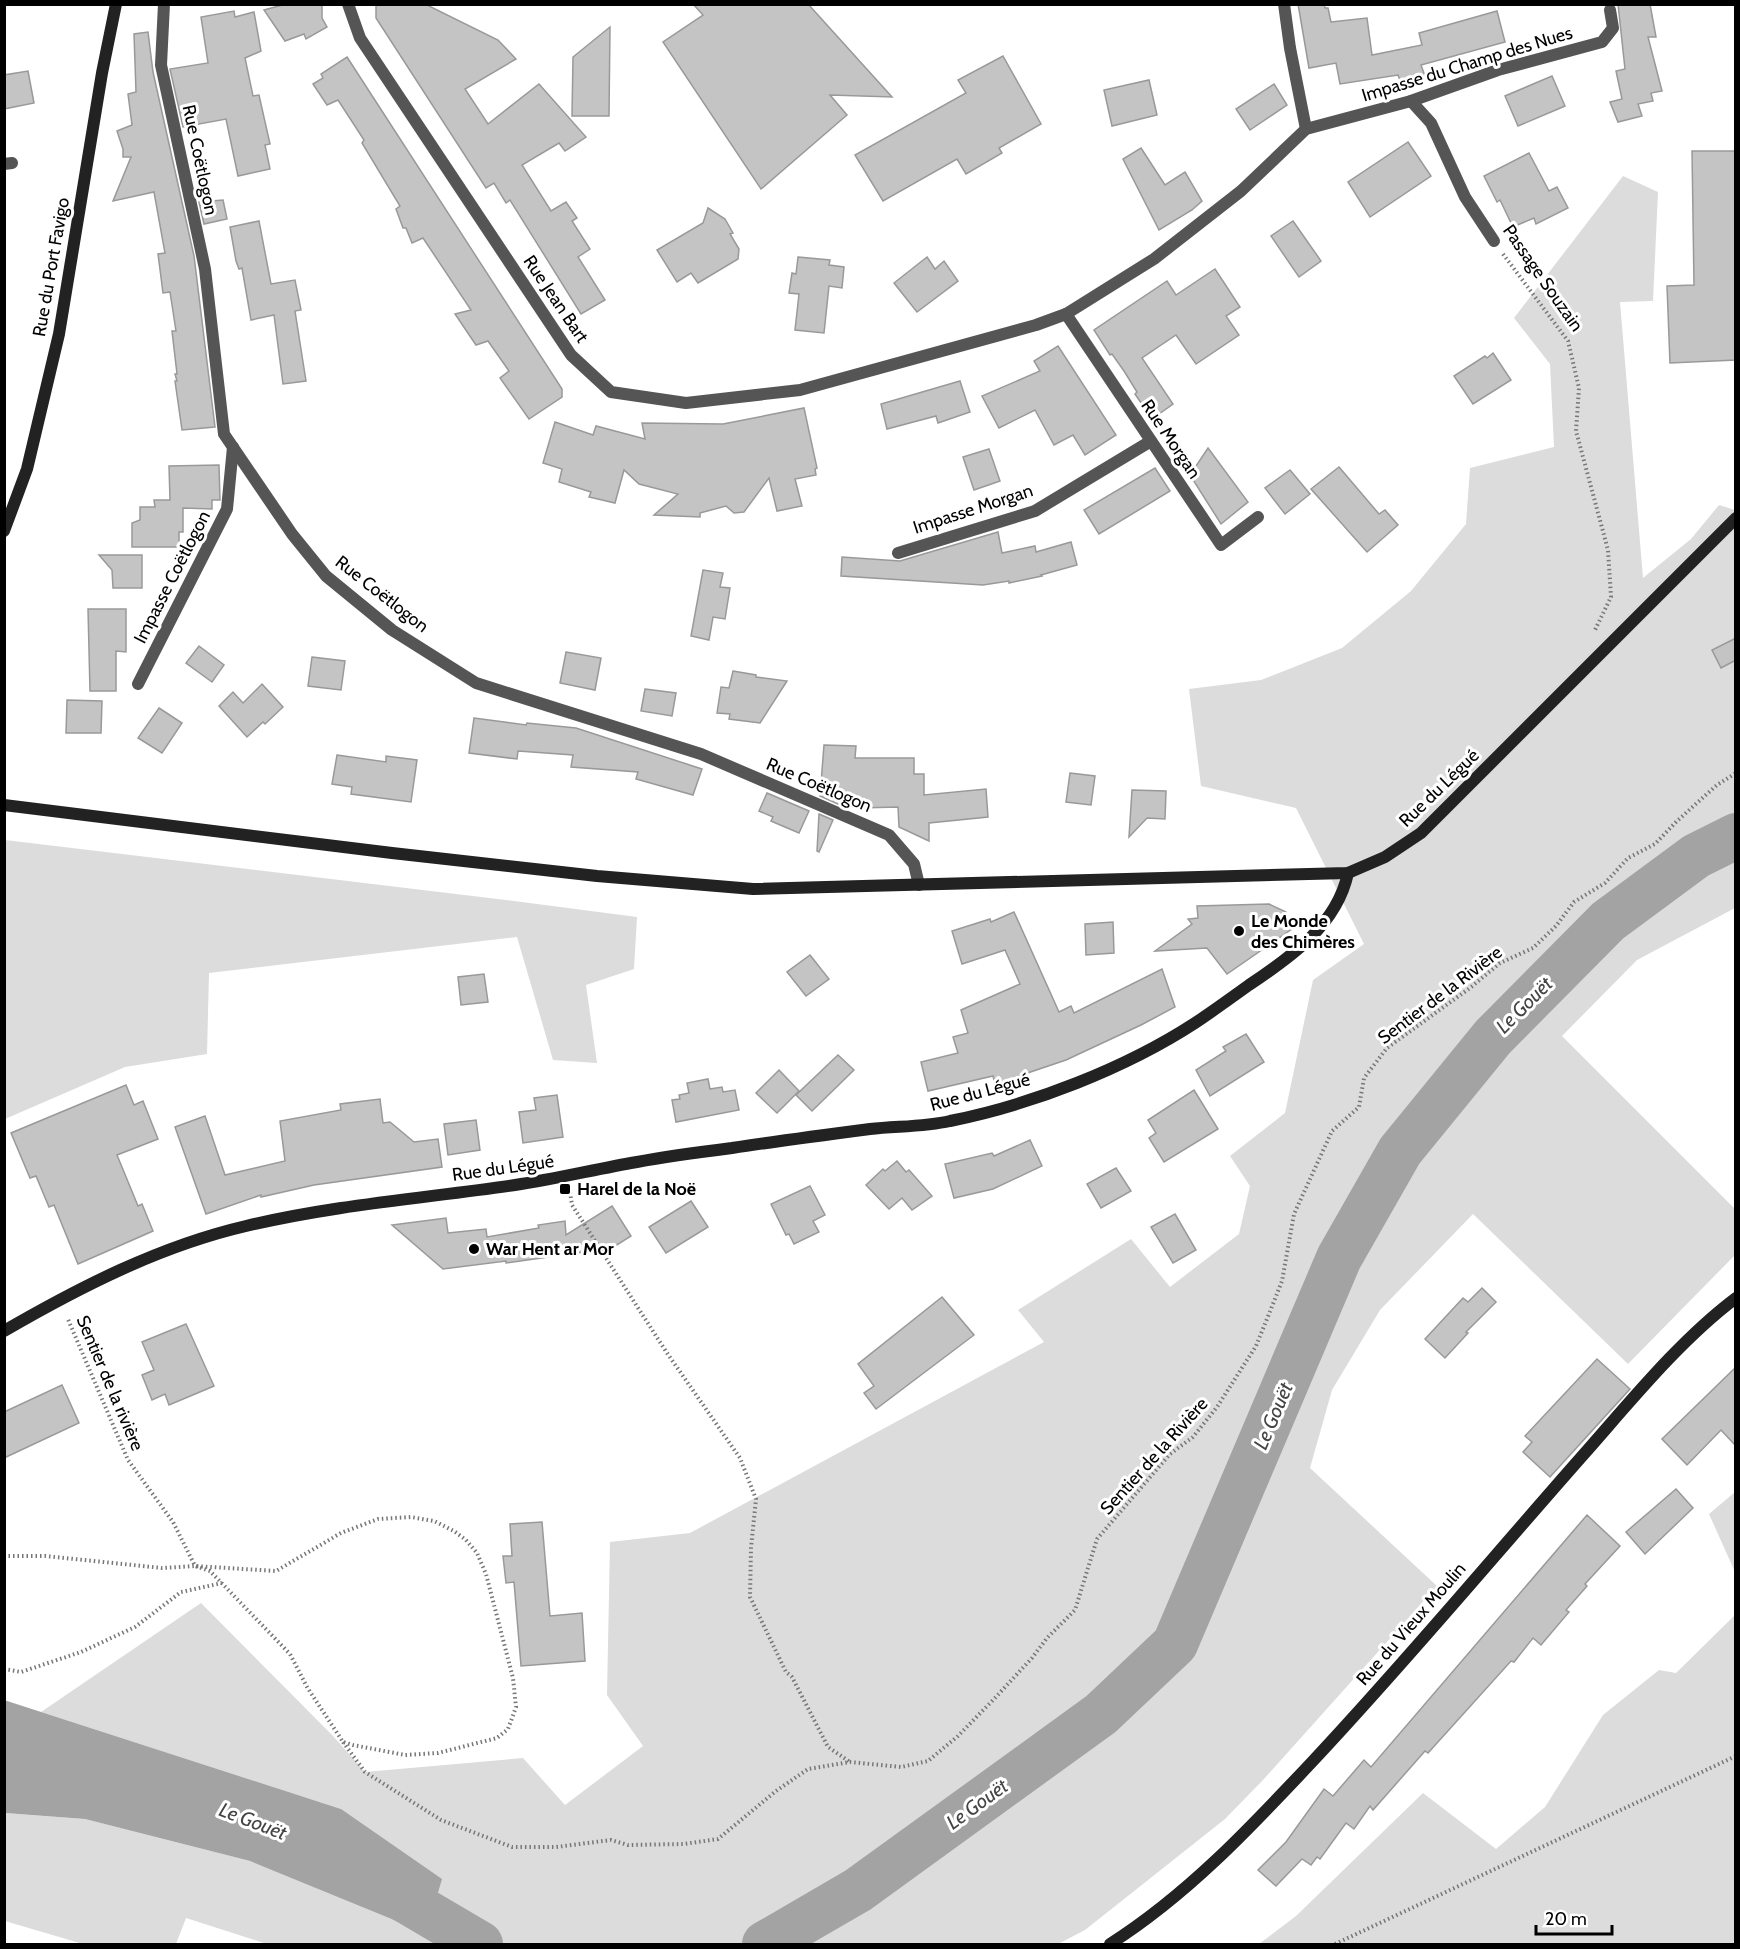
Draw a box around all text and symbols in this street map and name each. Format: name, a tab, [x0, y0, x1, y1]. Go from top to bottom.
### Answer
street label: Impasse du Champ des Nues	[1359, 21, 1575, 107]
street label: Rue Coëtlogon	[178, 103, 222, 217]
street label: Rue du Port Favigo	[28, 196, 74, 338]
street label: Passage Souzain	[1498, 220, 1588, 336]
street label: Rue Jean Bart	[519, 251, 593, 347]
street label: Rue Morgan	[1136, 395, 1206, 483]
street label: Impasse Morgan	[910, 479, 1036, 539]
street label: Impasse Coëtlogon	[129, 507, 215, 647]
street label: Rue Coëtlogon	[331, 551, 433, 637]
street label: Rue du Légué	[1394, 744, 1484, 832]
street label: Rue Coëtlogon	[763, 753, 875, 817]
place label: Le Monde des Chimères	[1251, 910, 1355, 953]
marker: Le Monde des Chimères	[1232, 924, 1246, 938]
street label: Sentier de la Rivière	[1374, 941, 1506, 1049]
water label: Le Gouët	[1491, 971, 1558, 1038]
street label: Rue du Légué	[928, 1068, 1032, 1116]
street label: Rue du Légué	[451, 1150, 555, 1186]
place label: Harel de la Noë	[577, 1178, 696, 1200]
marker: Harel de la Noë	[558, 1182, 572, 1196]
place label: War Hent ar Mor	[486, 1238, 614, 1260]
marker: War Hent ar Mor	[467, 1242, 481, 1256]
street label: Sentier de la rivière	[72, 1312, 148, 1454]
water label: Le Gouët	[1248, 1378, 1298, 1453]
street label: Sentier de la Rivière	[1096, 1393, 1212, 1519]
street label: Rue du Vieux Moulin	[1352, 1558, 1470, 1690]
water label: Le Gouët	[942, 1773, 1013, 1834]
water label: Le Gouët	[216, 1797, 291, 1845]
scale bar	[1536, 1898, 1612, 1936]
text: 20 m	[1545, 1908, 1587, 1930]

